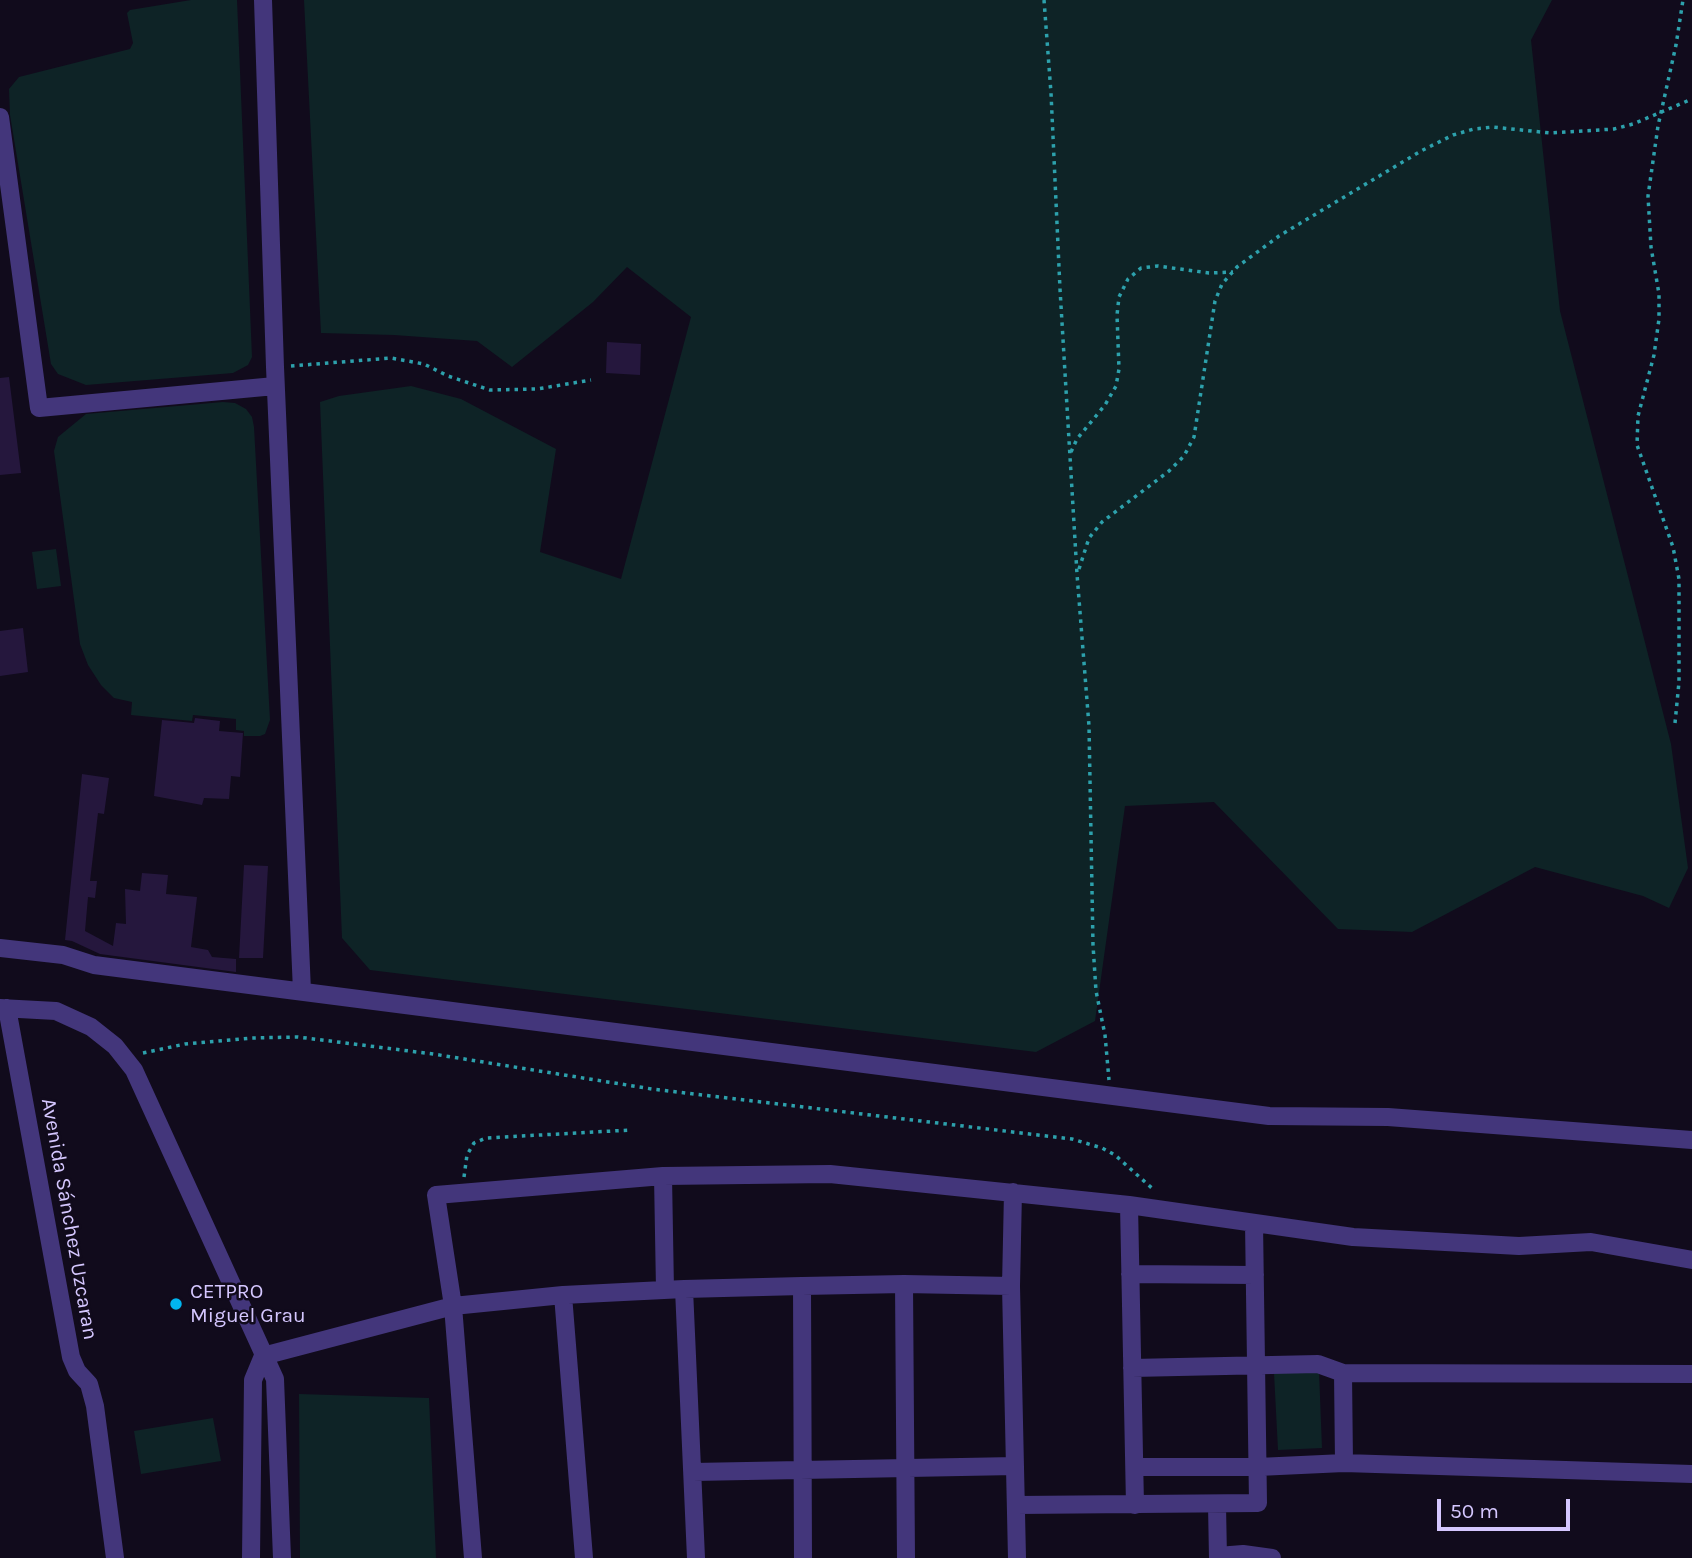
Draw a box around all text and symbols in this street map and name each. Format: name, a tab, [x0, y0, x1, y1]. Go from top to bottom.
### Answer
street label: Avenida Sánchez Uzcaran	[35, 1096, 103, 1342]
place label: CETPRO Miguel Grau	[190, 1279, 306, 1329]
marker: CETPRO Miguel Grau	[168, 1296, 184, 1312]
scale bar	[1440, 1484, 1573, 1528]
text: 50 m	[1450, 1499, 1499, 1523]

